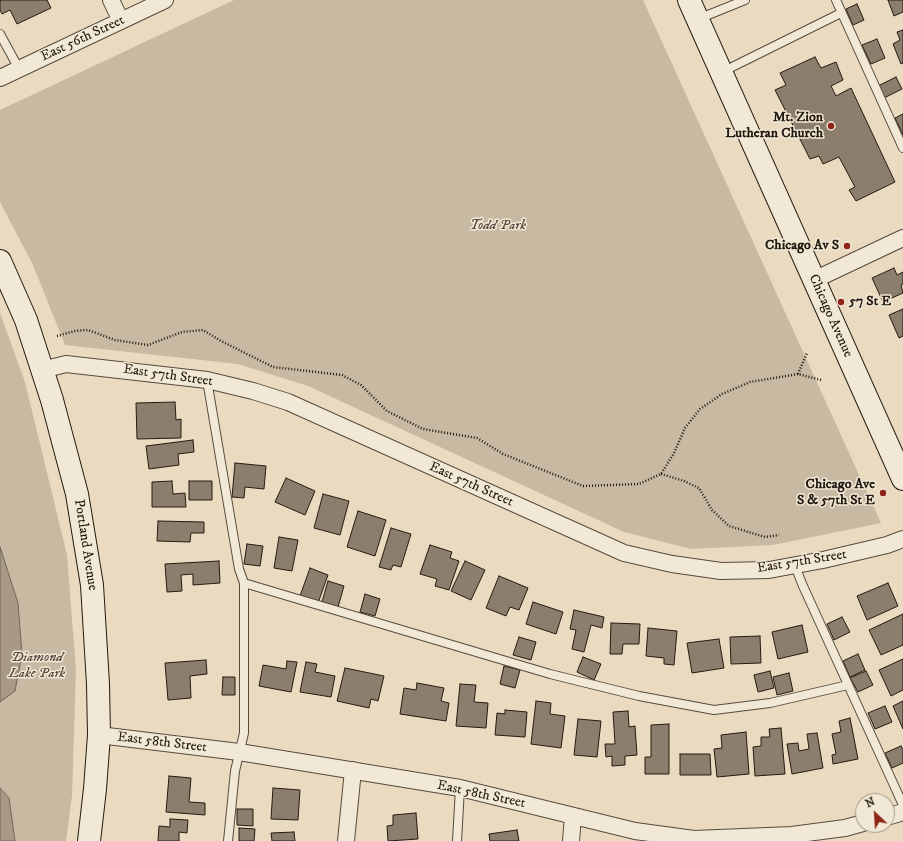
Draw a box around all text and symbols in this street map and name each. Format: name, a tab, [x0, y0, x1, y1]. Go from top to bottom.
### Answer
street label: East 56th Street	[39, 12, 127, 66]
place label: Mt. Zion Lutheran Church	[725, 110, 823, 142]
marker: Mt. Zion Lutheran Church	[826, 121, 836, 131]
park label: Todd Park	[470, 218, 526, 234]
place label: Chicago Av S	[765, 238, 839, 254]
marker: Chicago Av S	[842, 241, 852, 251]
street label: Chicago Avenue	[804, 272, 856, 360]
place label: 57 St E	[849, 294, 891, 310]
marker: 57 St E	[836, 297, 846, 307]
street label: East 57th Street	[122, 361, 214, 391]
street label: East 57th Street	[426, 459, 516, 511]
place label: Chicago Ave S & 57th St E	[797, 477, 875, 510]
marker: Chicago Ave S & 57th St E	[878, 488, 888, 498]
street label: Portland Avenue	[69, 498, 101, 592]
street label: East 57th Street	[756, 547, 848, 577]
park label: Diamond Lake Park	[9, 650, 65, 682]
street label: East 58th Street	[116, 729, 208, 757]
street label: East 58th Street	[435, 777, 527, 813]
north arrow	[855, 793, 895, 833]
text: N	[863, 795, 877, 811]

